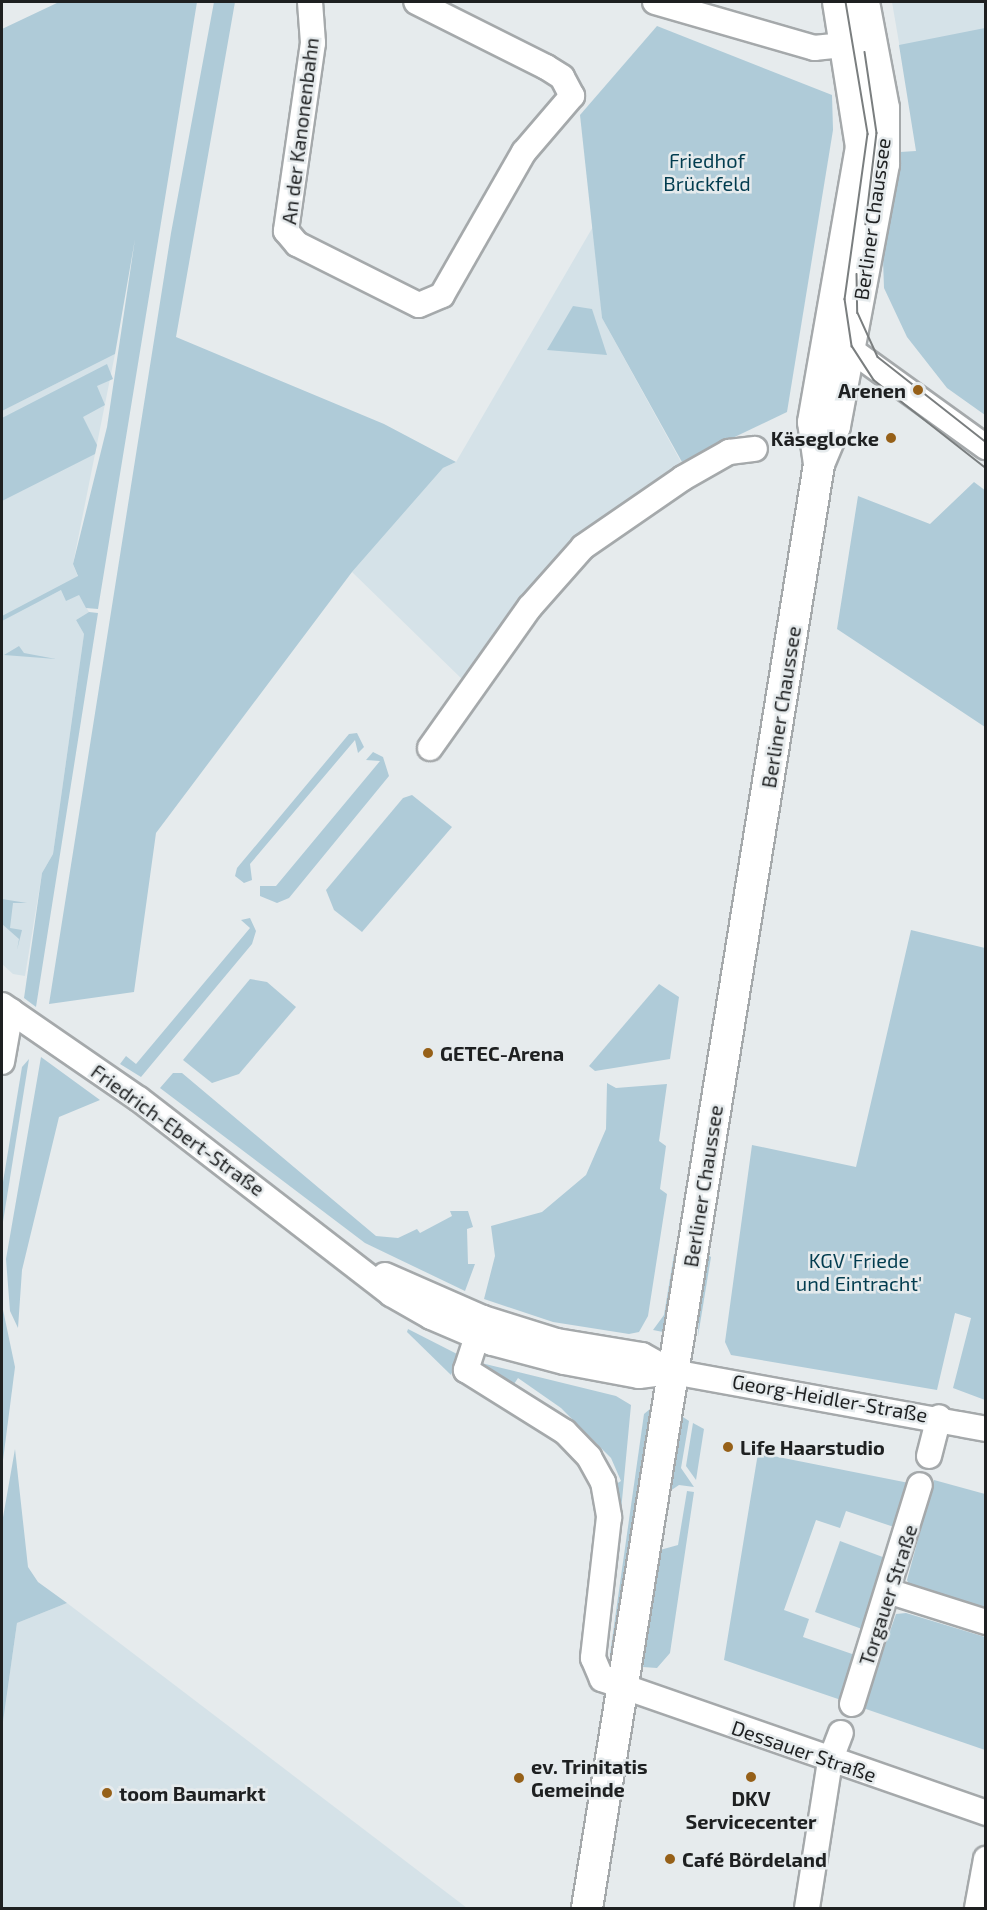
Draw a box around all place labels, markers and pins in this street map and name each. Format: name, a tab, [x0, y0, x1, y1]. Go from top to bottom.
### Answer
place label: Arenen	[838, 378, 906, 402]
marker: Arenen	[911, 383, 925, 397]
place label: Käseglocke	[771, 426, 879, 450]
marker: Käseglocke	[884, 431, 898, 445]
place label: GETEC-Arena	[440, 1041, 564, 1065]
marker: GETEC-Arena	[421, 1046, 435, 1060]
place label: Life Haarstudio	[740, 1435, 885, 1459]
marker: Life Haarstudio	[721, 1440, 735, 1454]
place label: ev. Trinitatis Gemeinde	[531, 1754, 648, 1801]
marker: DKV Servicecenter	[744, 1770, 758, 1784]
marker: ev. Trinitatis Gemeinde	[512, 1771, 526, 1785]
place label: toom Baumarkt	[119, 1781, 266, 1805]
marker: toom Baumarkt	[100, 1786, 114, 1800]
place label: DKV Servicecenter	[685, 1786, 817, 1833]
place label: Café Bördeland	[682, 1847, 827, 1871]
marker: Café Bördeland	[663, 1852, 677, 1866]

